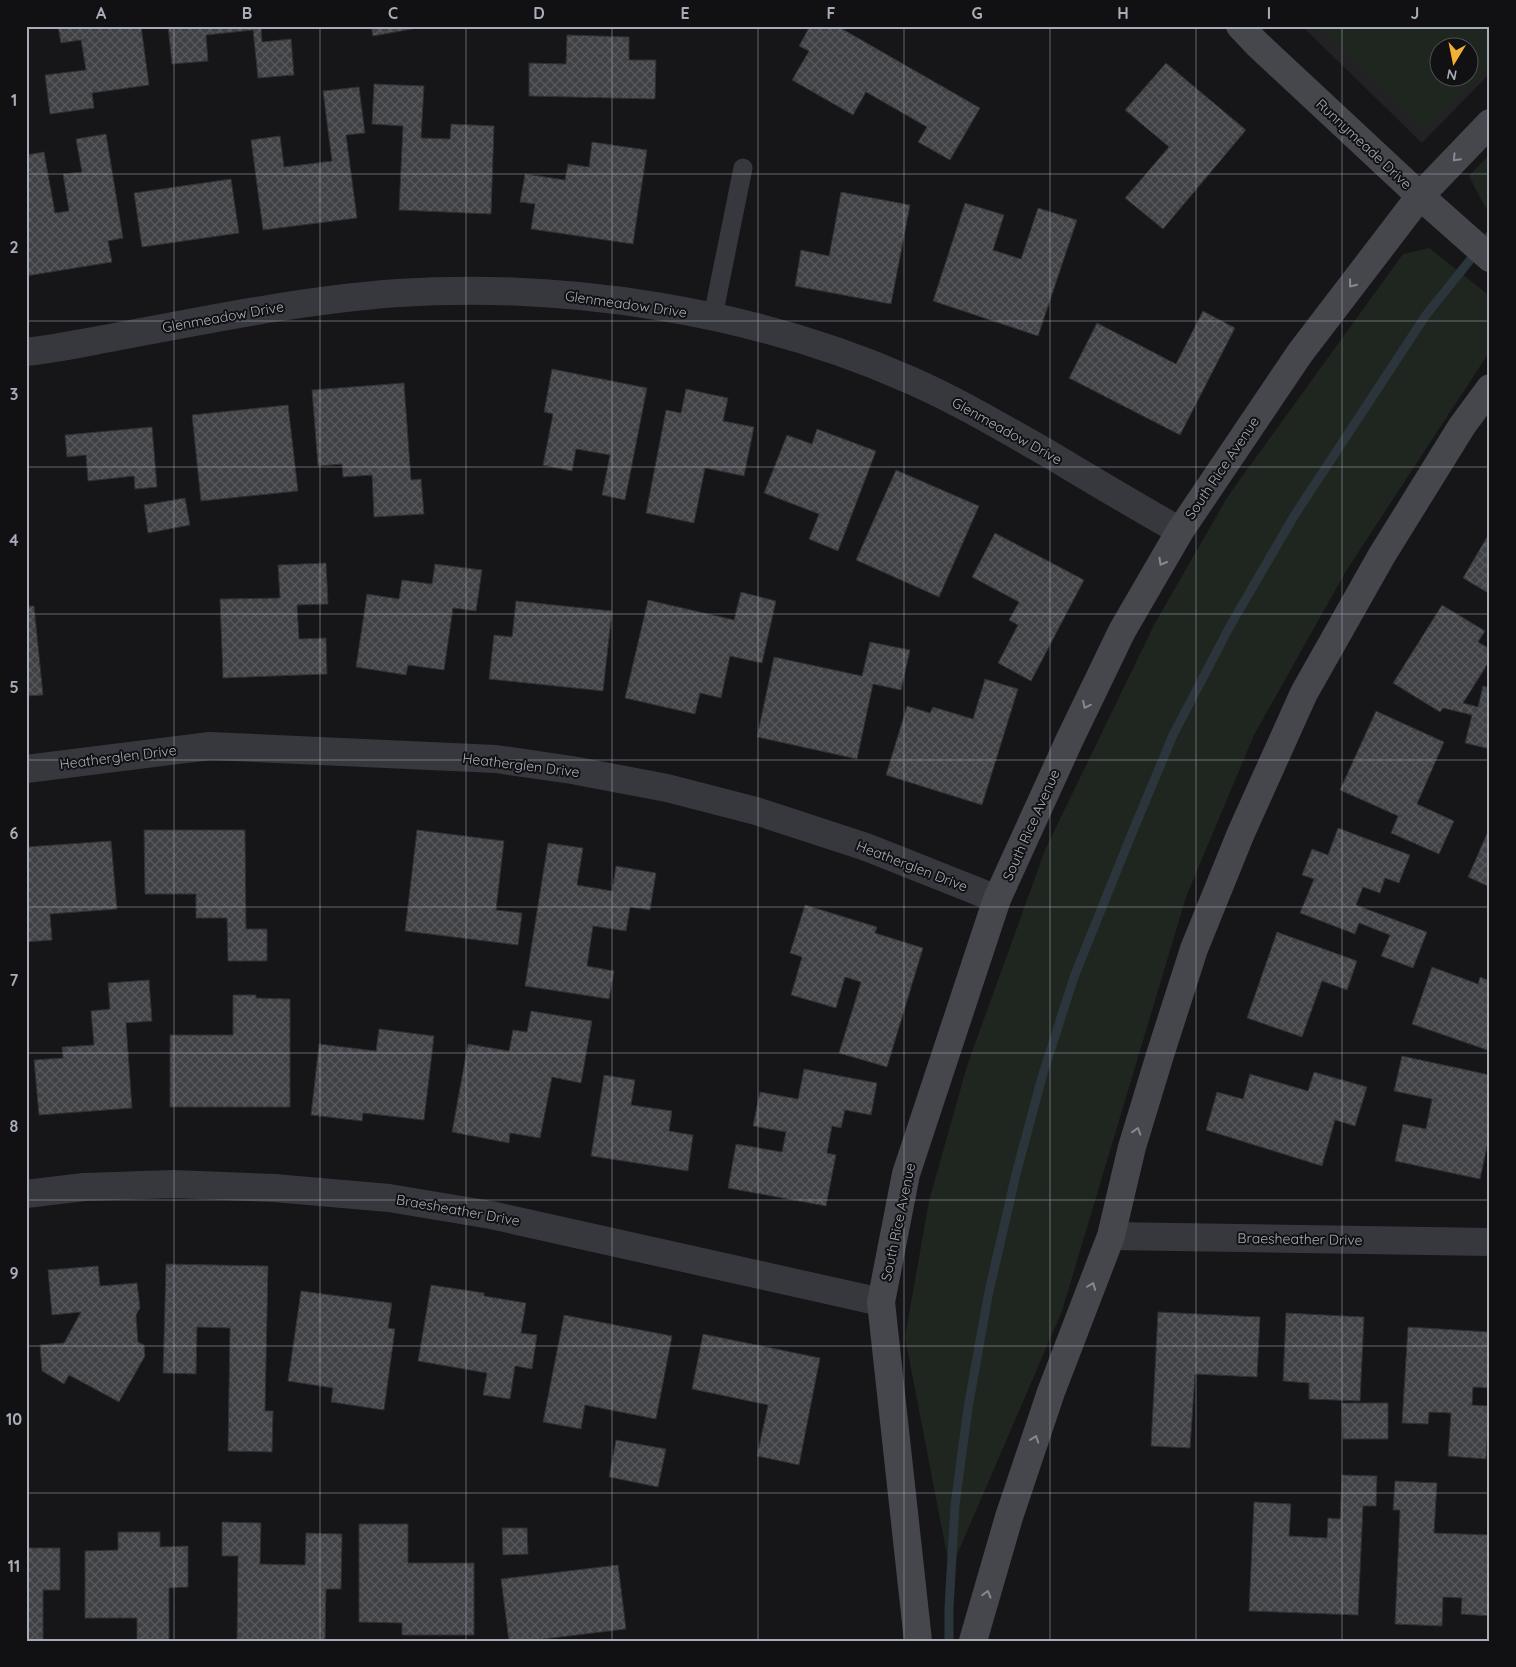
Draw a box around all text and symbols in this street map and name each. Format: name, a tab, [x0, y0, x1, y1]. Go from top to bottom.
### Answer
text: A	[96, 3, 107, 23]
text: B	[242, 3, 252, 23]
text: C	[388, 3, 398, 23]
text: D	[533, 3, 545, 23]
text: E	[680, 3, 690, 23]
text: F	[827, 3, 836, 23]
text: G	[971, 3, 983, 23]
text: H	[1117, 3, 1129, 23]
text: I	[1267, 3, 1271, 23]
text: J	[1411, 3, 1419, 23]
north arrow	[1428, 38, 1478, 88]
text: N	[1445, 65, 1458, 85]
text: 1	[11, 90, 17, 110]
street label: Runnymeade Drive	[1312, 95, 1416, 193]
one-way arrow	[1453, 153, 1462, 162]
text: 2	[9, 237, 19, 257]
one-way arrow	[1349, 278, 1358, 287]
street label: Glenmeadow Drive	[564, 287, 688, 321]
street label: Glenmeadow Drive	[161, 297, 285, 337]
text: 3	[10, 384, 18, 404]
street label: Glenmeadow Drive	[949, 393, 1065, 469]
street label: South Rice Avenue	[1181, 413, 1263, 523]
text: 4	[9, 530, 19, 550]
one-way arrow	[1158, 557, 1168, 566]
text: 5	[9, 677, 19, 697]
one-way arrow	[1082, 700, 1092, 709]
street label: Heatherglen Drive	[59, 741, 178, 773]
street label: Heatherglen Drive	[462, 749, 581, 781]
street label: South Rice Avenue	[998, 766, 1064, 884]
text: 6	[10, 823, 19, 843]
street label: Heatherglen Drive	[854, 837, 970, 896]
text: 7	[10, 970, 19, 990]
text: 8	[10, 1116, 19, 1136]
one-way arrow	[1132, 1127, 1142, 1135]
street label: South Rice Avenue	[877, 1161, 919, 1283]
street label: Braesheather Drive	[395, 1190, 521, 1230]
street label: Braesheather Drive	[1237, 1229, 1363, 1249]
text: 9	[9, 1263, 19, 1283]
one-way arrow	[1086, 1283, 1096, 1291]
text: 10	[6, 1409, 22, 1429]
one-way arrow	[1030, 1435, 1040, 1444]
text: 11	[8, 1556, 20, 1576]
one-way arrow	[981, 1590, 991, 1599]

